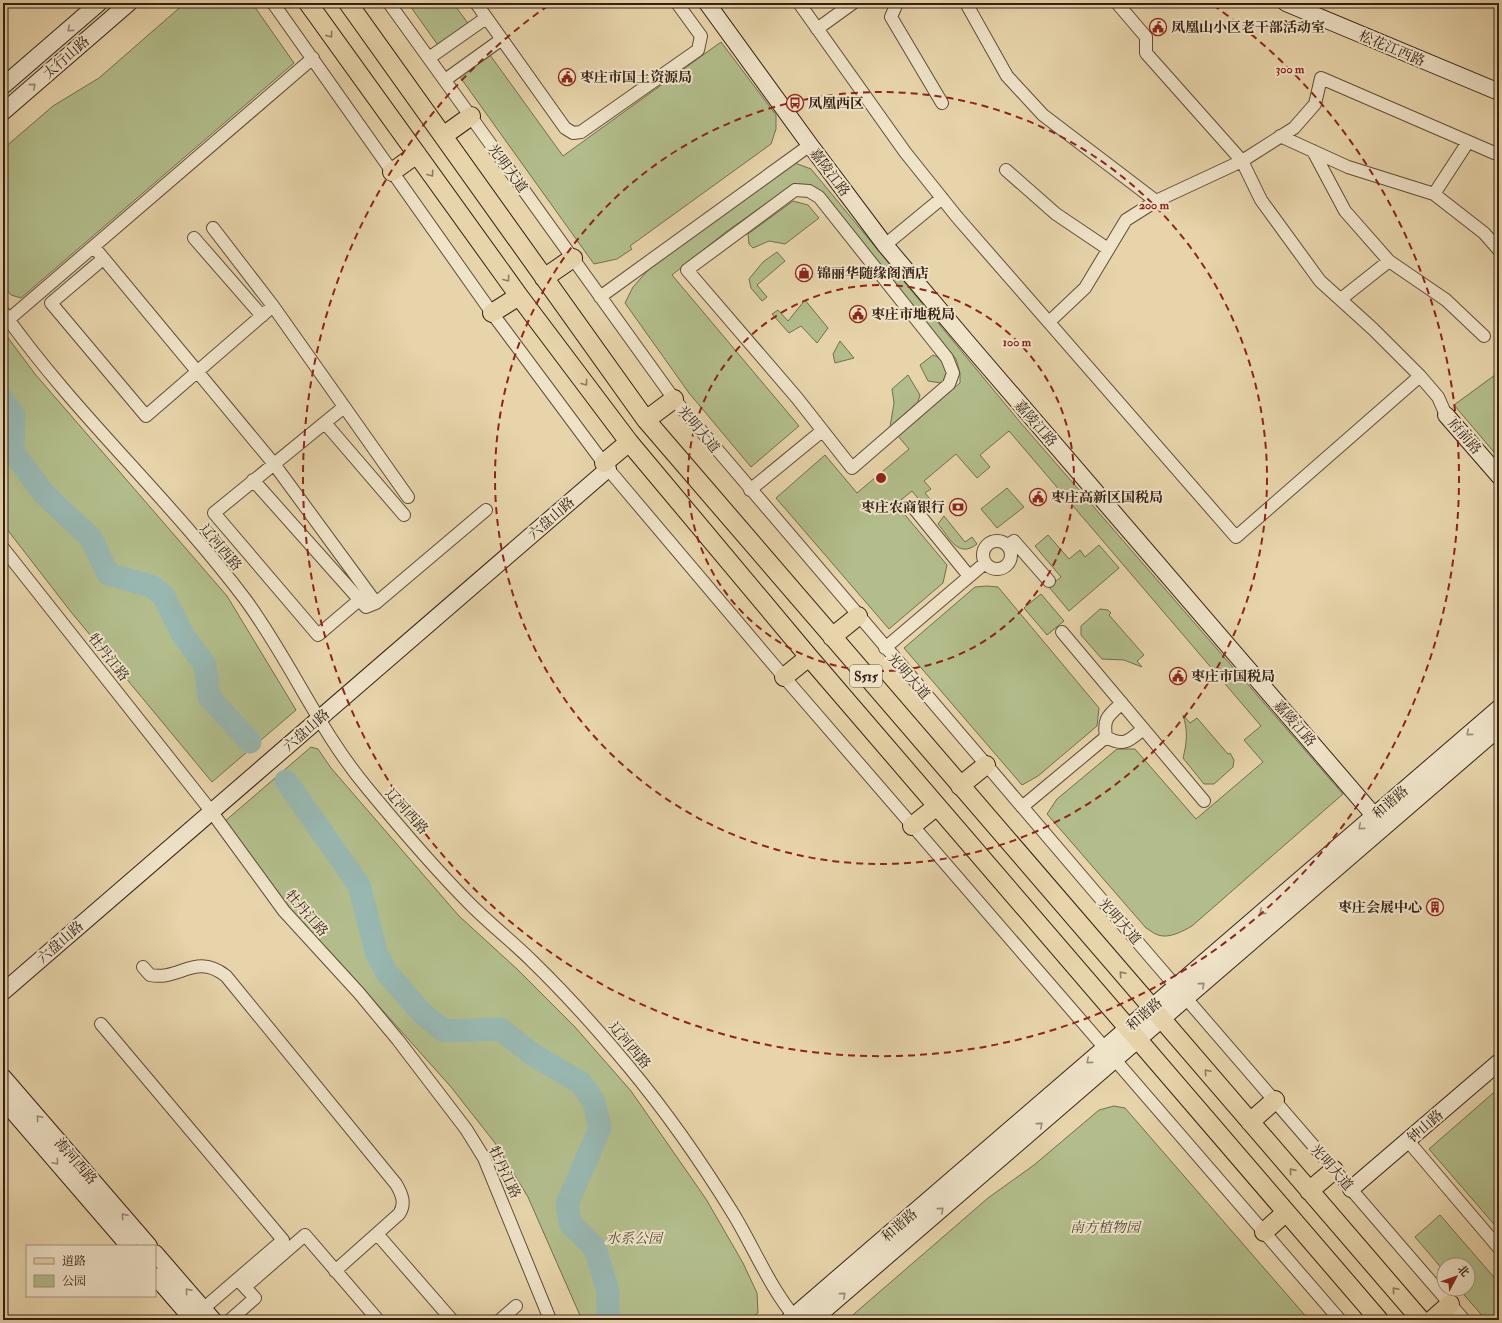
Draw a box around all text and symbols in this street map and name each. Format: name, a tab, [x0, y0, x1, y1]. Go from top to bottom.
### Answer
public building icon: 凤凰山小区老干部活动室	[1148, 17, 1168, 37]
place label: 凤凰山小区老干部活动室	[1171, 19, 1325, 36]
one-way arrow	[67, 24, 74, 31]
street label: 松花江西路	[1356, 27, 1427, 70]
one-way arrow	[325, 30, 332, 37]
street label: 太行山路	[40, 33, 93, 82]
text: 300 m	[1276, 62, 1305, 77]
public building icon: 枣庄市国土资源局	[557, 67, 577, 87]
place label: 枣庄市国土资源局	[580, 69, 692, 86]
one-way arrow	[28, 84, 35, 91]
bus stop icon: 凤凰西区	[785, 93, 805, 113]
place label: 凤凰西区	[808, 95, 864, 112]
street label: 光明大道	[484, 141, 531, 196]
street label: 嘉陵江路	[806, 145, 853, 200]
one-way arrow	[426, 170, 434, 177]
text: 200 m	[1139, 198, 1170, 213]
shop icon: 锦丽华随缘阁酒店	[794, 263, 814, 283]
place label: 锦丽华随缘阁酒店	[817, 265, 929, 282]
one-way arrow	[502, 275, 509, 282]
public building icon: 枣庄市地税局	[848, 304, 868, 324]
place label: 枣庄市地税局	[871, 306, 955, 323]
text: 100 m	[1003, 335, 1032, 350]
one-way arrow	[580, 379, 587, 386]
street label: 嘉陵江路	[1011, 397, 1060, 450]
street label: 光明大道	[674, 402, 723, 456]
street label: 府前路	[1444, 415, 1485, 458]
centre of rings	[874, 471, 888, 485]
public building icon: 枣庄高新区国税局	[1028, 487, 1048, 507]
place label: 枣庄高新区国税局	[1051, 489, 1163, 506]
street label: 六盘山路	[525, 494, 578, 543]
bank icon: 枣庄农商银行	[948, 497, 968, 517]
place label: 枣庄农商银行	[861, 499, 945, 516]
street label: 辽河西路	[196, 520, 245, 574]
street label: 牡丹江路	[85, 630, 133, 685]
street label: 光明大道	[884, 650, 933, 703]
road number: S515	[850, 665, 882, 687]
public building icon: 枣庄市国税局	[1168, 666, 1188, 686]
place label: 枣庄市国税局	[1191, 668, 1275, 685]
street label: 嘉陵江路	[1270, 697, 1319, 750]
street label: 六盘山路	[280, 706, 333, 755]
one-way arrow	[1467, 728, 1474, 735]
street label: 和谐路	[1369, 782, 1412, 823]
street label: 辽河西路	[382, 785, 432, 838]
one-way arrow	[1358, 823, 1365, 830]
street label: 牡丹江路	[282, 887, 331, 940]
street label: 光明大道	[1095, 895, 1144, 948]
building icon: 枣庄会展中心	[1425, 897, 1445, 917]
place label: 枣庄会展中心	[1338, 899, 1422, 916]
one-way arrow	[1259, 908, 1267, 915]
street label: 六盘山路	[34, 918, 87, 967]
one-way arrow	[1119, 972, 1126, 979]
one-way arrow	[1197, 982, 1204, 989]
street label: 和谐路	[1123, 994, 1166, 1035]
street label: 辽河西路	[605, 1018, 654, 1072]
one-way arrow	[1087, 1057, 1094, 1064]
one-way arrow	[1205, 1070, 1212, 1077]
street label: 钟山路	[1404, 1106, 1447, 1147]
one-way arrow	[36, 1115, 43, 1123]
one-way arrow	[1035, 1122, 1042, 1129]
street label: 海河西路	[51, 1135, 100, 1188]
street label: 光明大道	[1307, 1141, 1356, 1194]
street label: 牡丹江路	[485, 1143, 524, 1201]
one-way arrow	[51, 1157, 58, 1164]
one-way arrow	[1289, 1168, 1297, 1176]
street label: 和谐路	[878, 1205, 921, 1246]
one-way arrow	[937, 1207, 944, 1214]
one-way arrow	[121, 1214, 128, 1221]
park label: 南方植物园	[1070, 1219, 1142, 1236]
park label: 水系公园	[606, 1230, 664, 1247]
legend	[26, 1245, 156, 1297]
text: 道路	[62, 1254, 86, 1269]
north arrow	[1436, 1257, 1476, 1297]
text: 北	[1455, 1262, 1472, 1279]
text: 公园	[62, 1274, 86, 1289]
one-way arrow	[185, 1288, 192, 1295]
one-way arrow	[1393, 1288, 1400, 1295]
one-way arrow	[838, 1292, 846, 1299]

